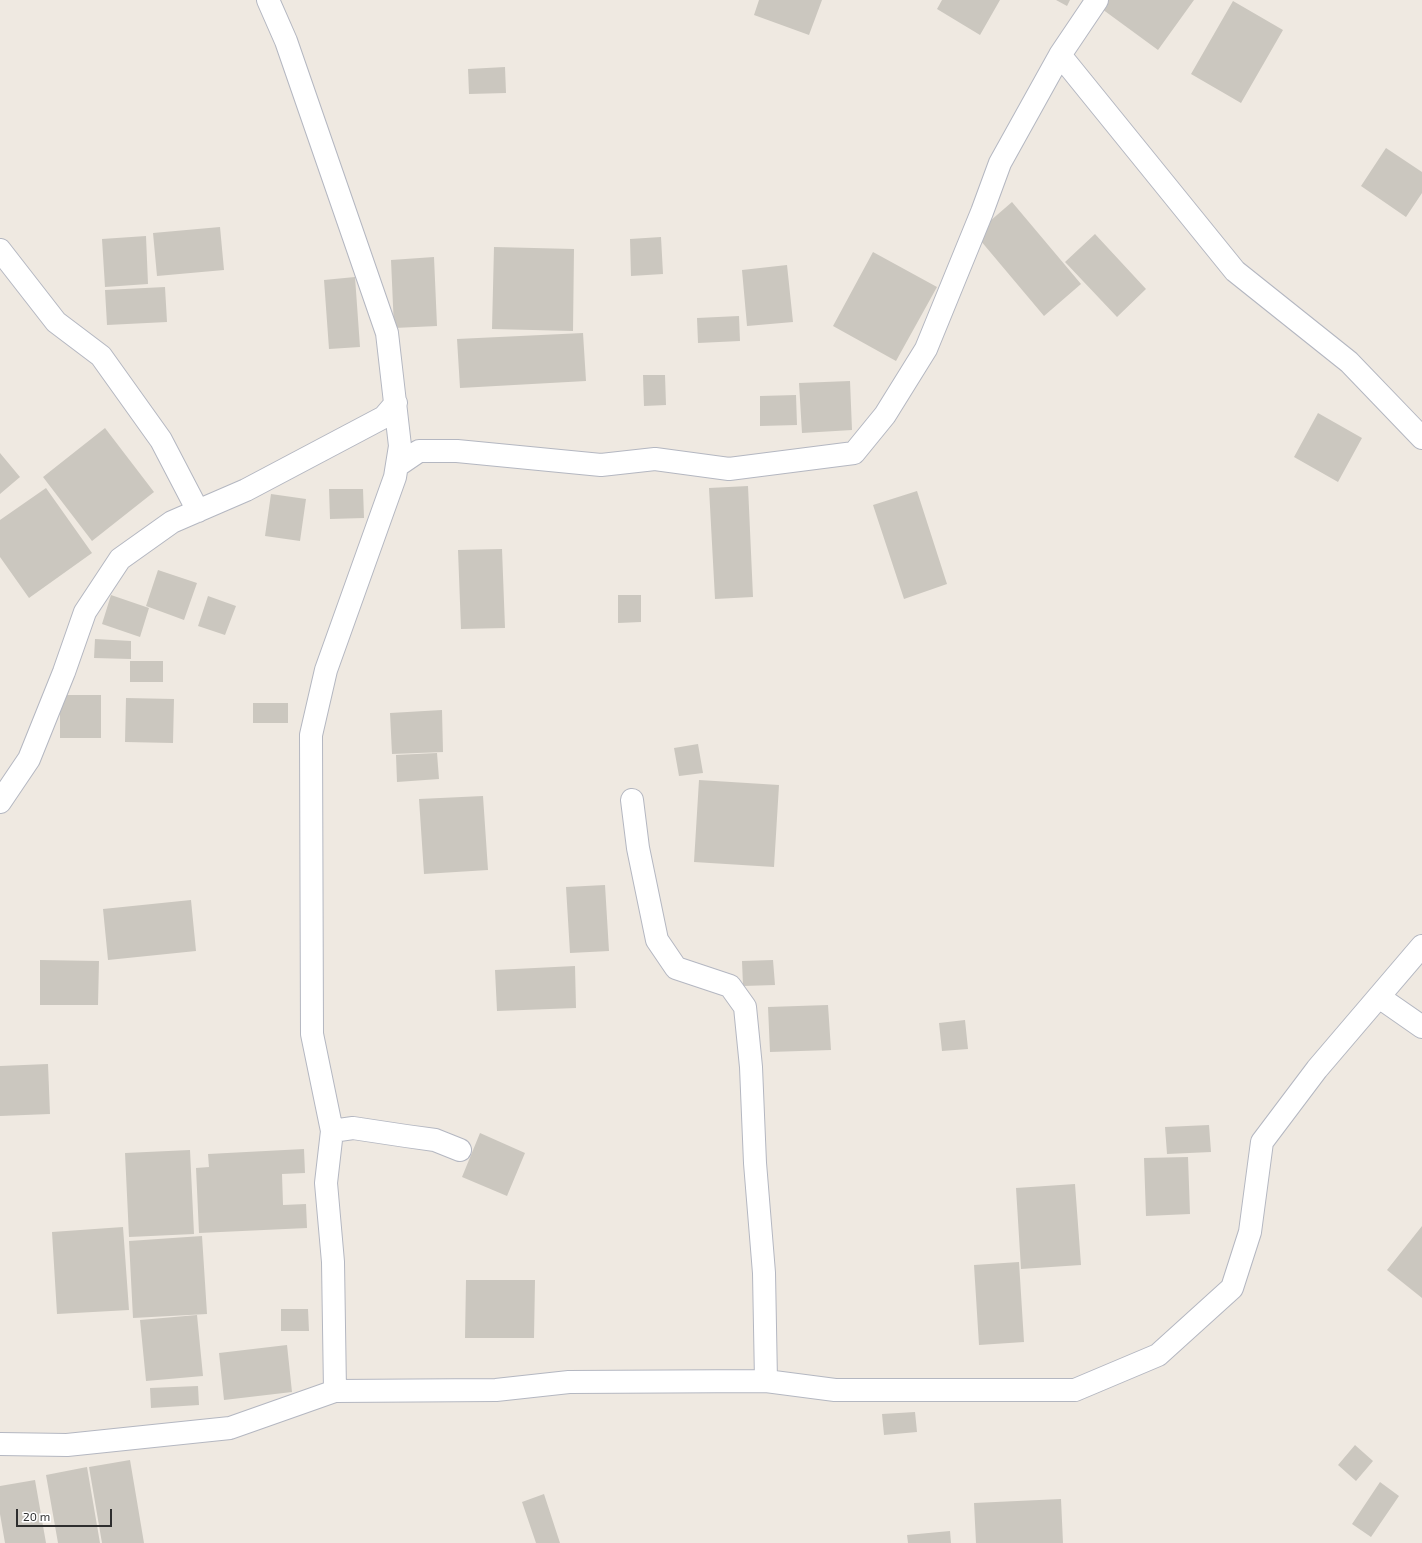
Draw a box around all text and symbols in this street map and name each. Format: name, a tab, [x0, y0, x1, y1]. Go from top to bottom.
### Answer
scale bar	[18, 1501, 114, 1527]
text: 20 m	[23, 1509, 50, 1523]

